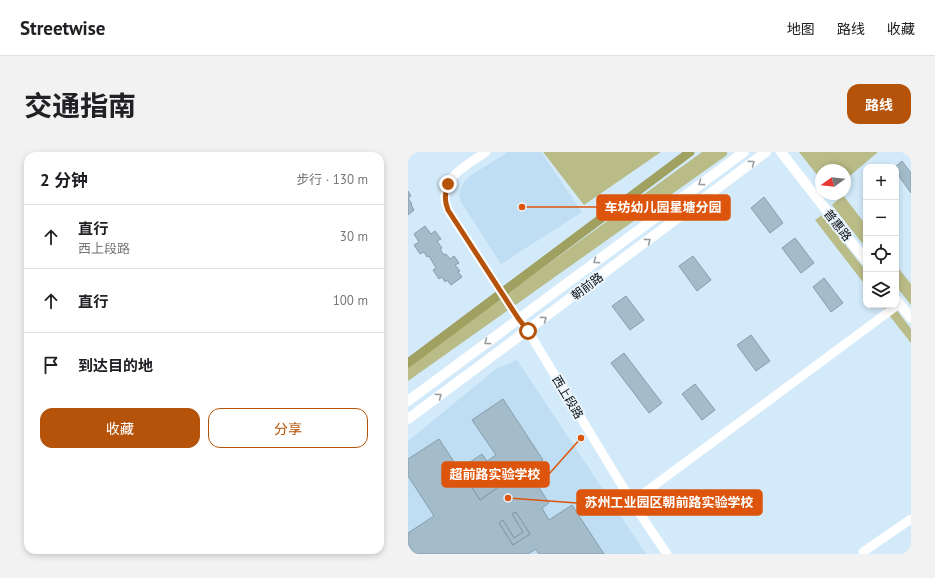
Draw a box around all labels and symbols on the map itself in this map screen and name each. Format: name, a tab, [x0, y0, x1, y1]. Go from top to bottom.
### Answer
one-way arrow	[747, 161, 754, 168]
north arrow	[815, 164, 851, 200]
route end	[439, 175, 457, 193]
one-way arrow	[698, 179, 705, 186]
callout: 车坊幼儿园星塘分园	[597, 195, 730, 220]
text: 车坊幼儿园星塘分园	[604, 199, 722, 216]
street label: 普惠路	[821, 206, 855, 244]
one-way arrow	[643, 239, 650, 246]
one-way arrow	[594, 256, 601, 263]
street label: 朝前路	[568, 269, 606, 303]
one-way arrow	[539, 317, 546, 324]
route start	[519, 322, 537, 340]
one-way arrow	[484, 337, 491, 344]
street label: 西上段路	[549, 373, 587, 421]
one-way arrow	[435, 394, 442, 401]
callout: 超前路实验学校	[442, 462, 549, 487]
text: 超前路实验学校	[449, 466, 541, 483]
callout: 苏州工业园区朝前路实验学校	[577, 490, 762, 515]
text: 苏州工业园区朝前路实验学校	[584, 494, 754, 511]

